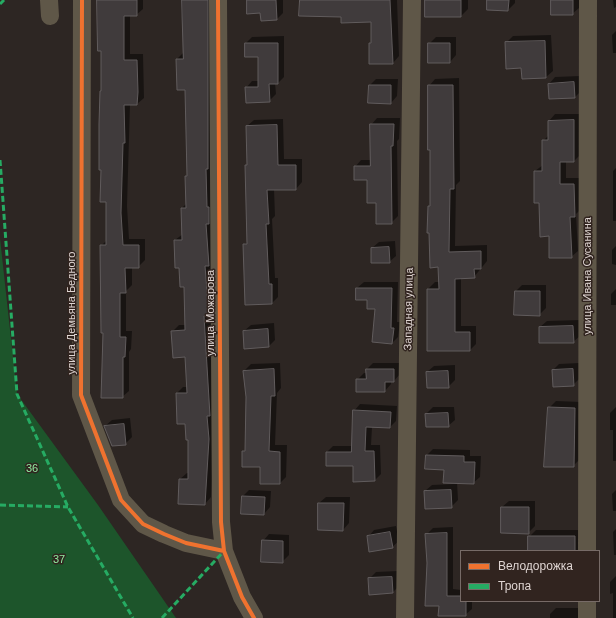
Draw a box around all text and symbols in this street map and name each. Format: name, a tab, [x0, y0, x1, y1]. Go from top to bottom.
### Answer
street label: улица Ивана Сусанина	[581, 217, 595, 335]
street label: улица Демьяна Бедного	[65, 252, 79, 374]
street label: Западная улица	[402, 268, 416, 350]
street label: улица Можарова	[204, 270, 218, 356]
park label: 36	[26, 462, 38, 476]
legend	[460, 550, 600, 602]
park label: 37	[53, 553, 65, 567]
text: Велодорожка	[498, 559, 573, 573]
text: Тропа	[498, 579, 531, 593]

